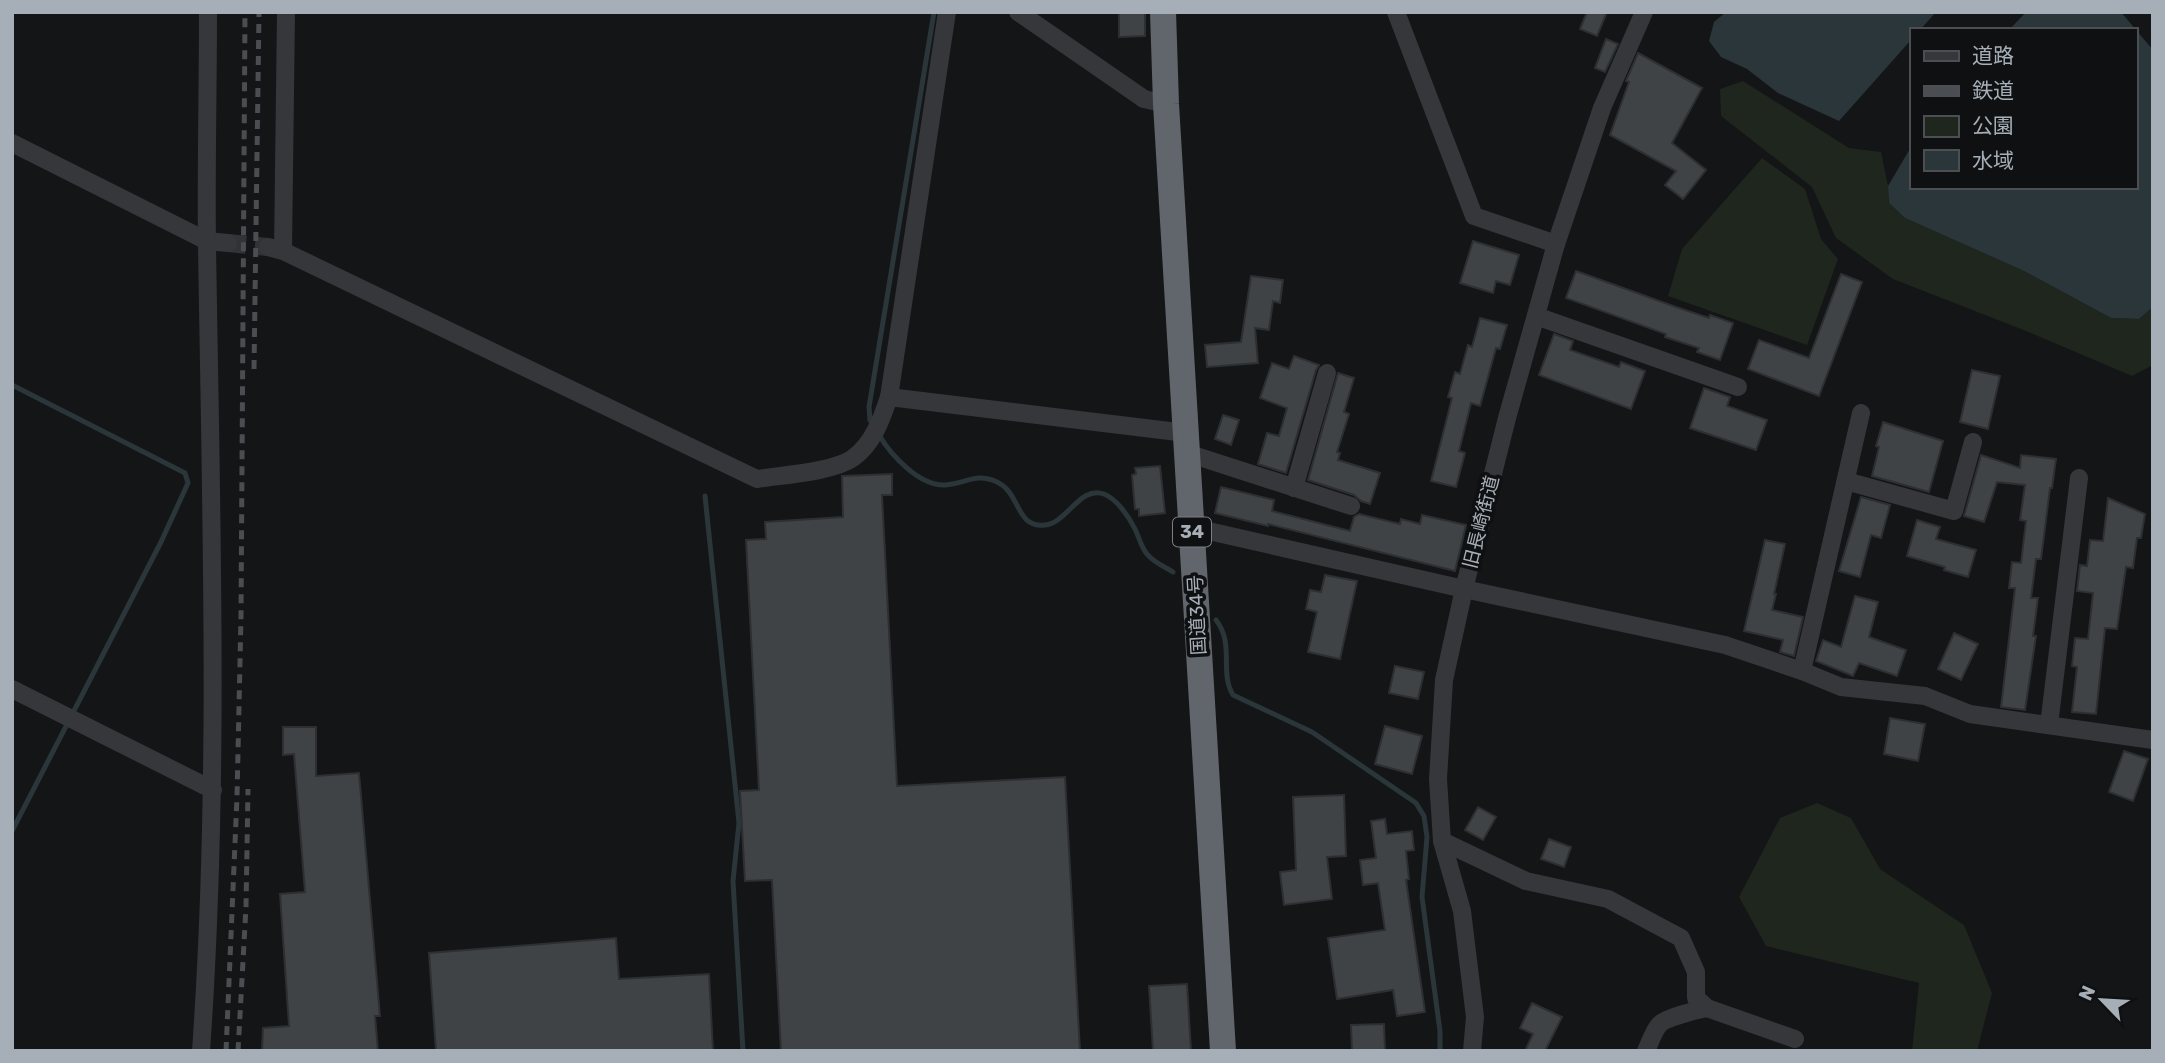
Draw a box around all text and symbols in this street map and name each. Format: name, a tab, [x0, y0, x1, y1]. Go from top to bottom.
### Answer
legend	[1910, 28, 2137, 189]
text: 道路	[1972, 43, 2014, 68]
text: 鉄道	[1972, 78, 2014, 103]
text: 公園	[1972, 113, 2014, 138]
text: 水域	[1972, 148, 2014, 173]
street label: 旧長崎街道	[1458, 473, 1504, 571]
road number: 34	[1173, 518, 1211, 546]
street label: 国道34号	[1183, 574, 1211, 656]
north arrow	[2067, 965, 2137, 1035]
text: N	[2074, 982, 2100, 1004]

